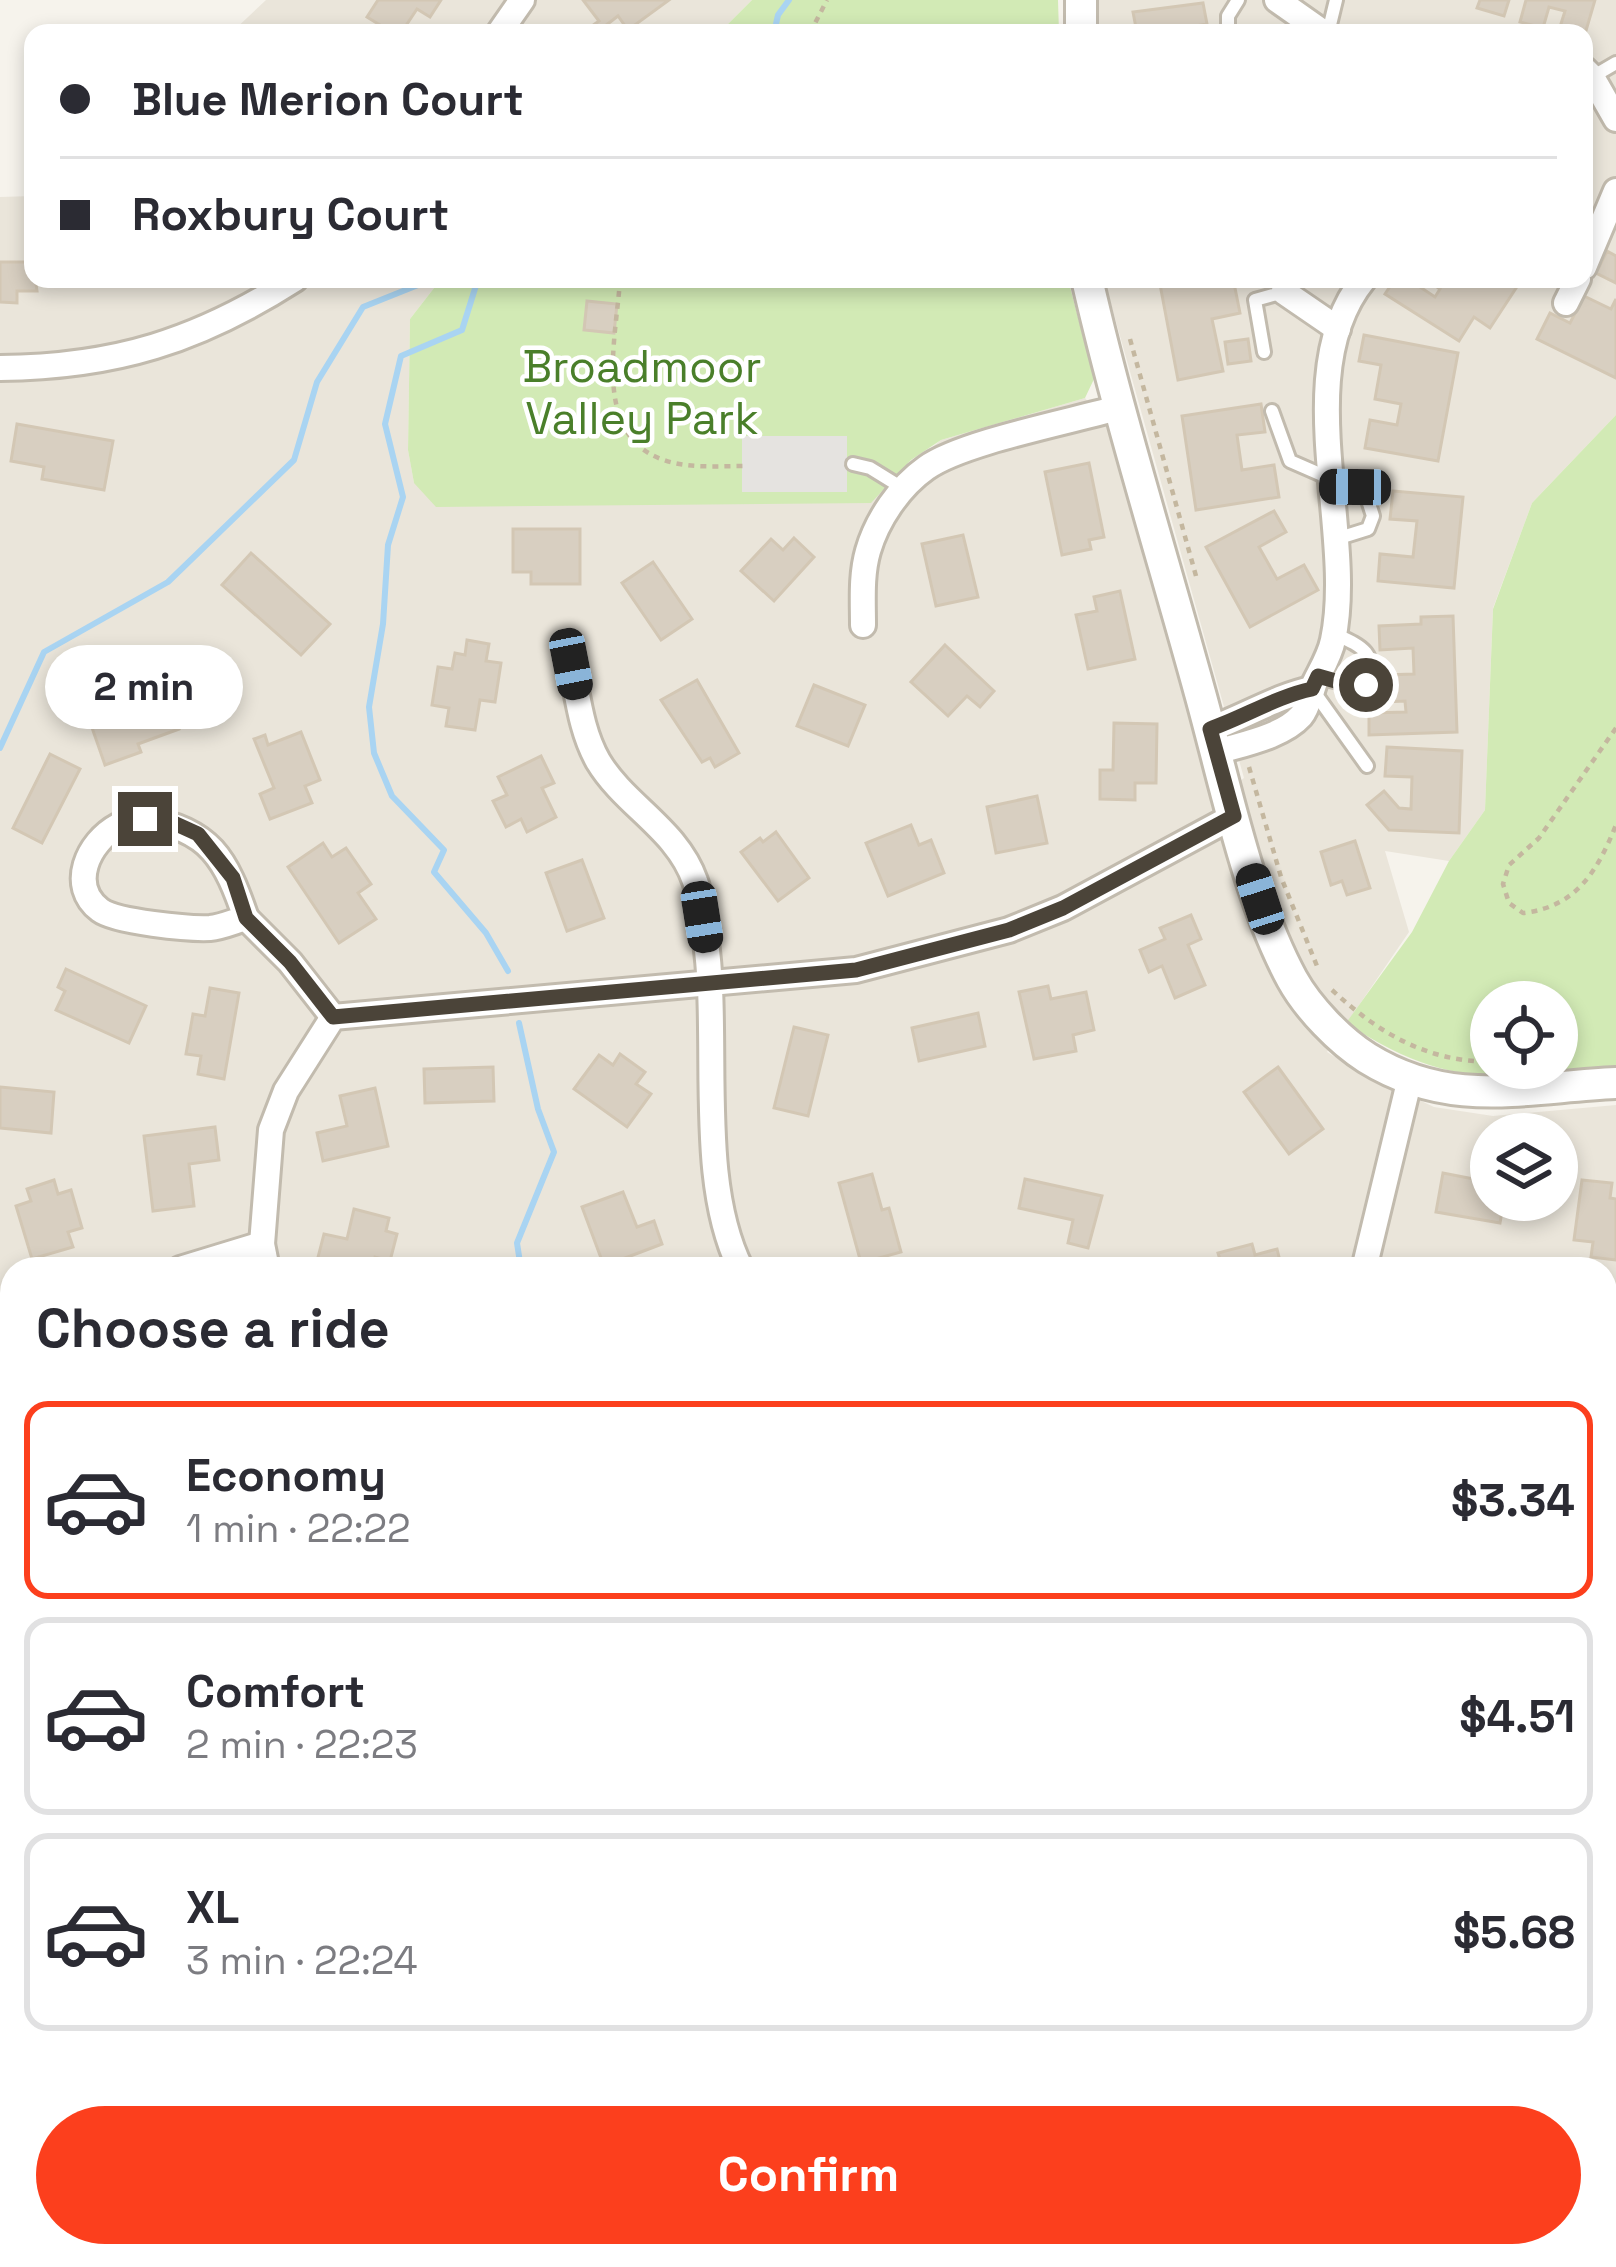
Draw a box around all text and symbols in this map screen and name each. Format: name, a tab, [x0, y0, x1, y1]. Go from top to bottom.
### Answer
text: Blue Merion Court	[132, 71, 524, 128]
text: Roxbury Court	[132, 186, 449, 243]
park label: Broadmoor Valley Park	[522, 338, 762, 447]
car	[1319, 468, 1391, 506]
car	[546, 625, 596, 703]
callout: 2 min	[46, 645, 244, 729]
route start	[1339, 658, 1393, 712]
text: 2 min	[94, 662, 194, 711]
route end	[118, 792, 172, 846]
car	[1232, 859, 1288, 939]
car	[679, 879, 725, 955]
map controls	[1470, 981, 1578, 1221]
button: locate	[1470, 981, 1578, 1089]
button: layers	[1470, 1113, 1578, 1221]
text: Choose a ride	[36, 1294, 390, 1363]
icon: car	[42, 1446, 150, 1554]
text: Economy	[186, 1447, 386, 1504]
text: $3.34	[1451, 1472, 1575, 1529]
text: 1 min · 22:22	[186, 1504, 411, 1553]
icon: car	[42, 1662, 150, 1770]
text: Comfort	[186, 1663, 365, 1720]
text: $4.51	[1459, 1688, 1575, 1745]
text: 2 min · 22:23	[186, 1720, 418, 1769]
icon: car	[42, 1878, 150, 1986]
text: XL	[186, 1879, 239, 1936]
text: $5.68	[1453, 1904, 1575, 1961]
text: 3 min · 22:24	[186, 1936, 418, 1985]
button: Confirm	[36, 2106, 1581, 2244]

